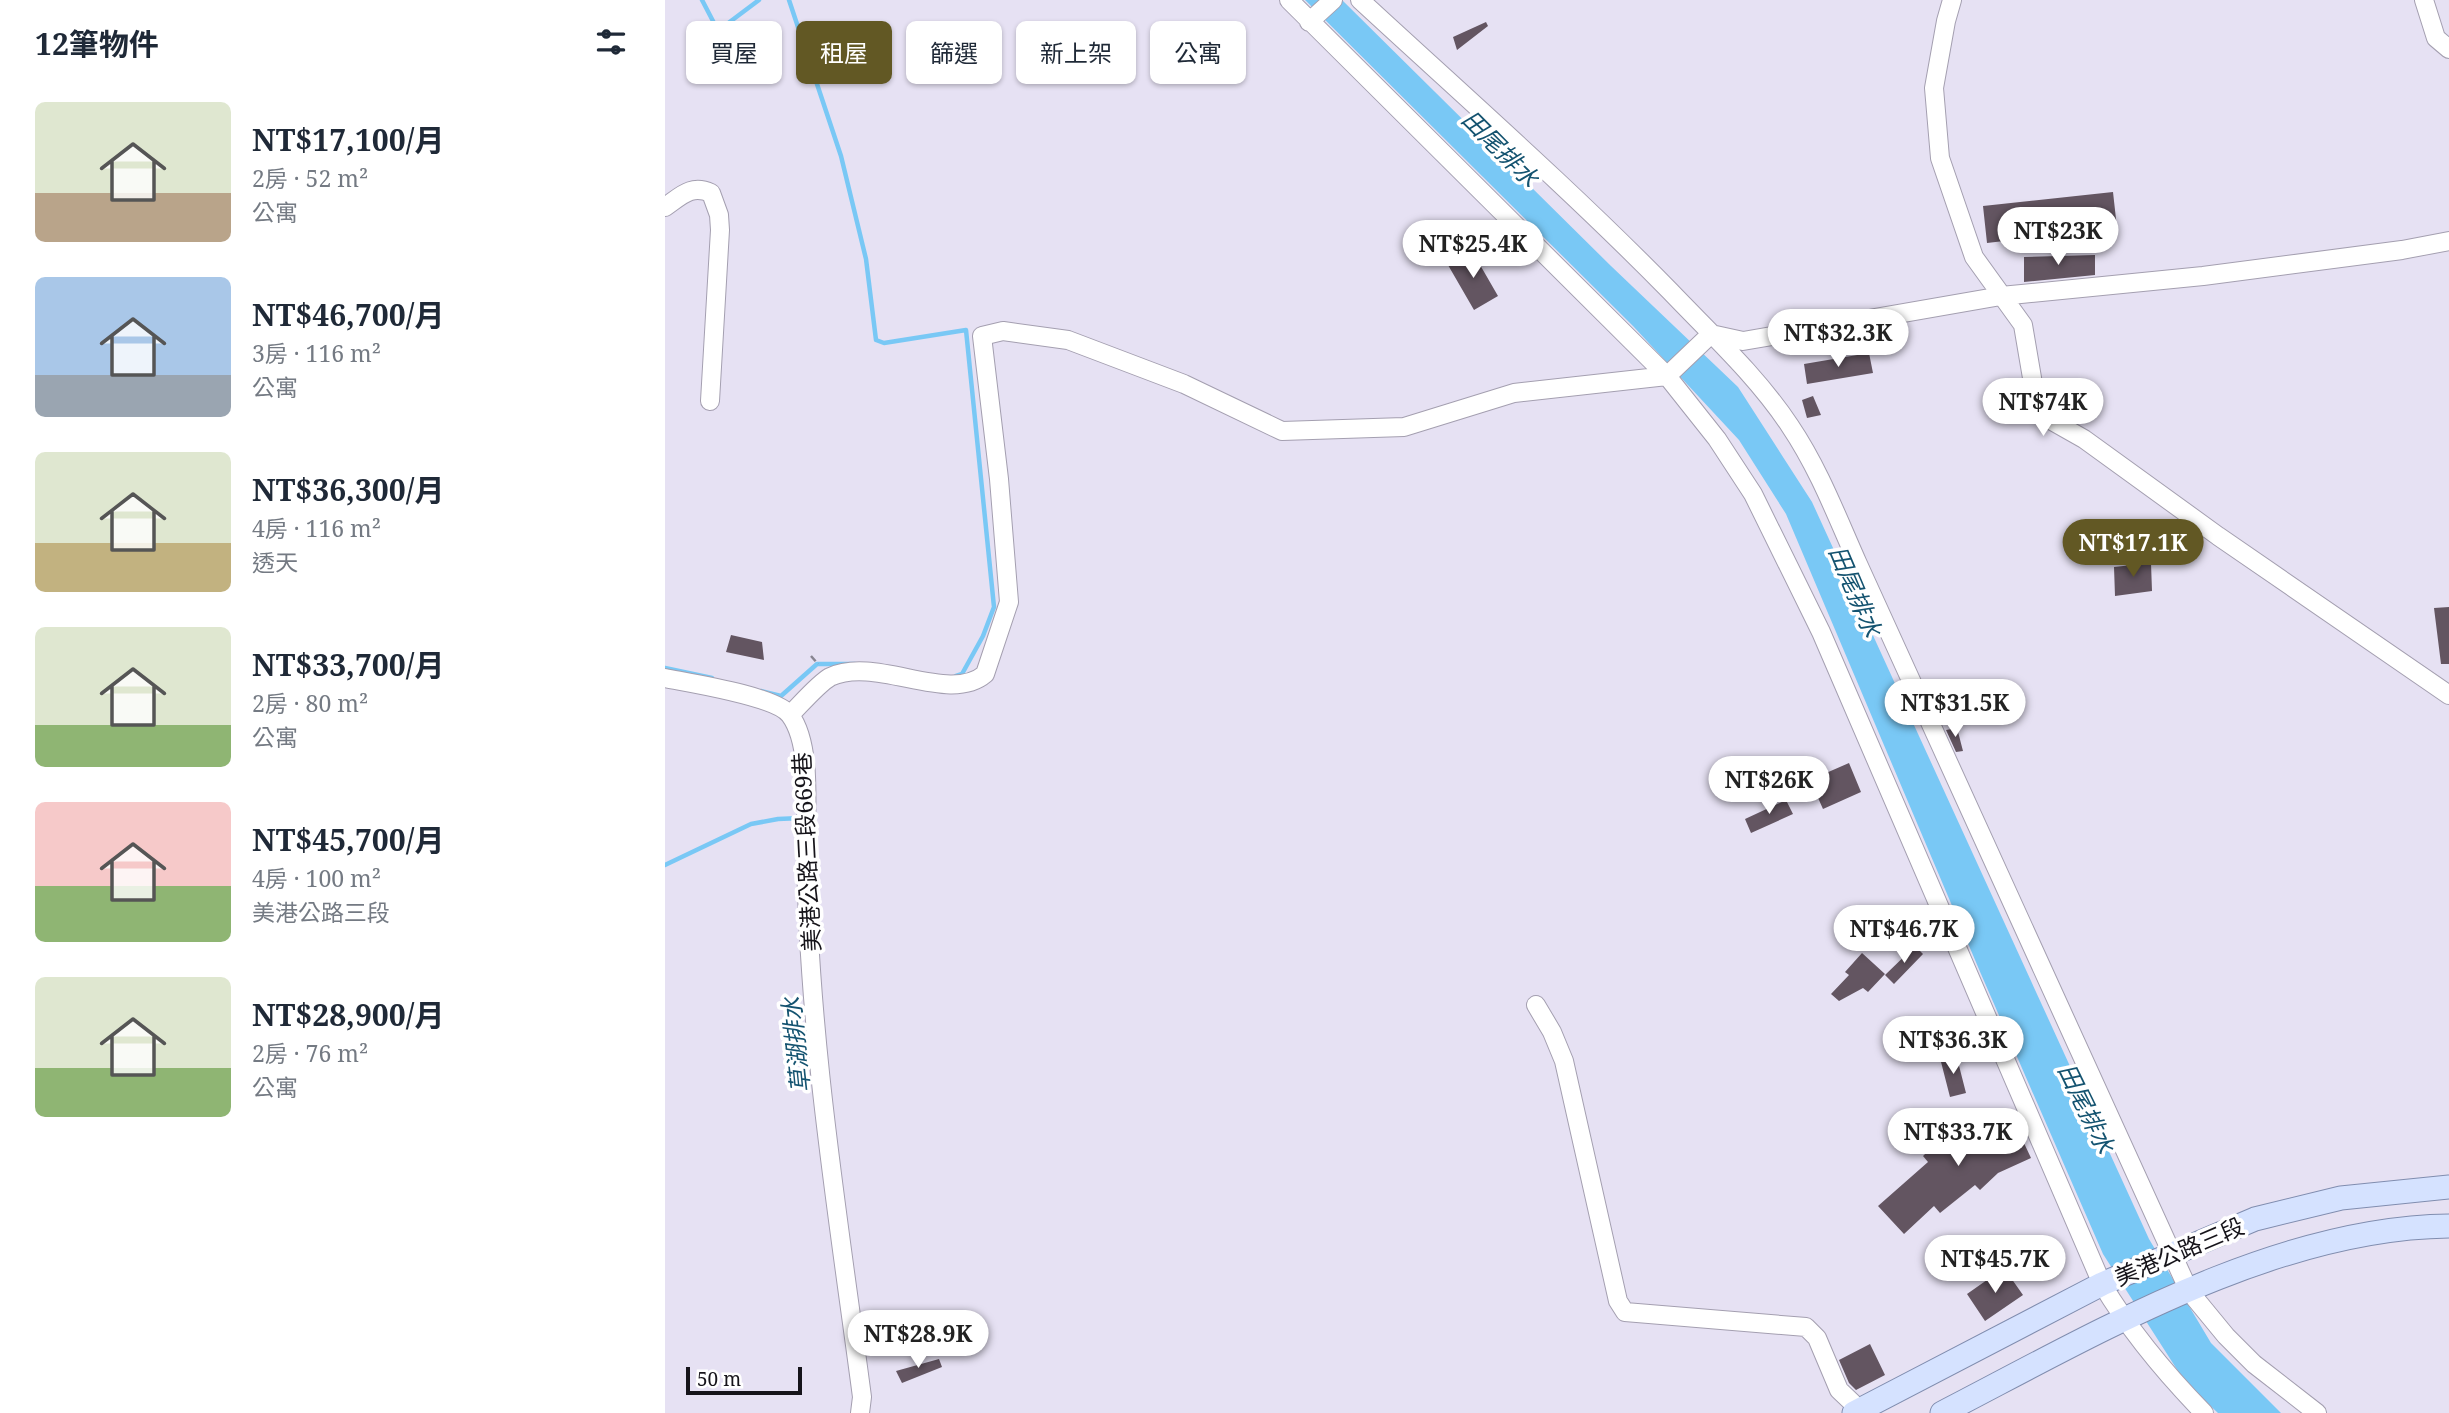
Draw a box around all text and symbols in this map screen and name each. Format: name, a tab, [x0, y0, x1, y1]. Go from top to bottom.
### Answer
chip: 買屋	[686, 21, 782, 84]
chip: 租屋	[796, 21, 892, 84]
chip: 篩選	[906, 21, 1002, 84]
chip: 新上架	[1016, 21, 1136, 84]
chip: 公寓	[1150, 21, 1246, 84]
text: 12筆物件	[35, 23, 159, 64]
icon: filters	[592, 23, 630, 61]
water label: 田尾排水	[1455, 102, 1547, 194]
text: NT$17,100/月	[252, 119, 444, 160]
icon: home	[91, 130, 175, 214]
text: 2房 · 52 m²	[252, 162, 368, 194]
text: 公寓	[252, 196, 298, 228]
pin: NT$23K	[2001, 208, 2115, 267]
text: NT$23K	[2013, 214, 2103, 246]
pin: NT$25.4K	[1401, 220, 1545, 280]
text: NT$25.4K	[1419, 227, 1527, 259]
text: NT$46,700/月	[252, 294, 444, 335]
icon: home	[91, 305, 175, 389]
pin: NT$32.3K	[1766, 310, 1910, 369]
text: NT$32.3K	[1784, 316, 1892, 348]
text: 3房 · 116 m²	[252, 337, 381, 369]
text: 公寓	[252, 371, 298, 403]
pin: NT$74K	[1986, 378, 2100, 438]
text: NT$74K	[1998, 385, 2088, 417]
text: NT$36,300/月	[252, 469, 444, 510]
icon: home	[91, 480, 175, 564]
text: 4房 · 116 m²	[252, 512, 381, 544]
pin: NT$17.1K	[2061, 520, 2205, 579]
text: NT$17.1K	[2079, 526, 2187, 558]
water label: 田尾排水	[1822, 540, 1890, 643]
text: 透天	[252, 546, 298, 578]
text: NT$33,700/月	[252, 644, 444, 685]
icon: home	[91, 655, 175, 739]
pin: NT$31.5K	[1883, 680, 2027, 739]
text: NT$31.5K	[1901, 686, 2009, 718]
text: 2房 · 80 m²	[252, 687, 368, 719]
text: 公寓	[252, 721, 298, 753]
street label: 美港公路三段669巷	[785, 752, 827, 952]
pin: NT$26K	[1712, 756, 1826, 816]
text: NT$26K	[1724, 763, 1814, 795]
text: NT$45,700/月	[252, 819, 444, 860]
icon: home	[91, 830, 175, 914]
text: 4房 · 100 m²	[252, 862, 381, 894]
text: 美港公路三段	[252, 896, 390, 928]
pin: NT$46.7K	[1832, 906, 1976, 965]
text: NT$46.7K	[1850, 912, 1958, 944]
text: NT$28,900/月	[252, 994, 444, 1035]
water label: 草湖排水	[773, 995, 816, 1094]
icon: home	[91, 1005, 175, 1089]
pin: NT$36.3K	[1881, 1016, 2025, 1076]
text: NT$36.3K	[1899, 1023, 2007, 1055]
text: 2房 · 76 m²	[252, 1037, 368, 1069]
water label: 田尾排水	[2051, 1058, 2123, 1159]
text: 公寓	[252, 1071, 298, 1103]
pin: NT$33.7K	[1886, 1108, 2030, 1168]
text: NT$33.7K	[1904, 1115, 2012, 1147]
street label: 美港公路三段	[2109, 1209, 2249, 1293]
pin: NT$45.7K	[1923, 1236, 2067, 1295]
text: NT$45.7K	[1941, 1242, 2049, 1274]
pin: NT$28.9K	[846, 1310, 990, 1370]
text: NT$28.9K	[864, 1317, 972, 1349]
scale bar	[686, 1364, 801, 1396]
text: 50 m	[697, 1366, 741, 1392]

